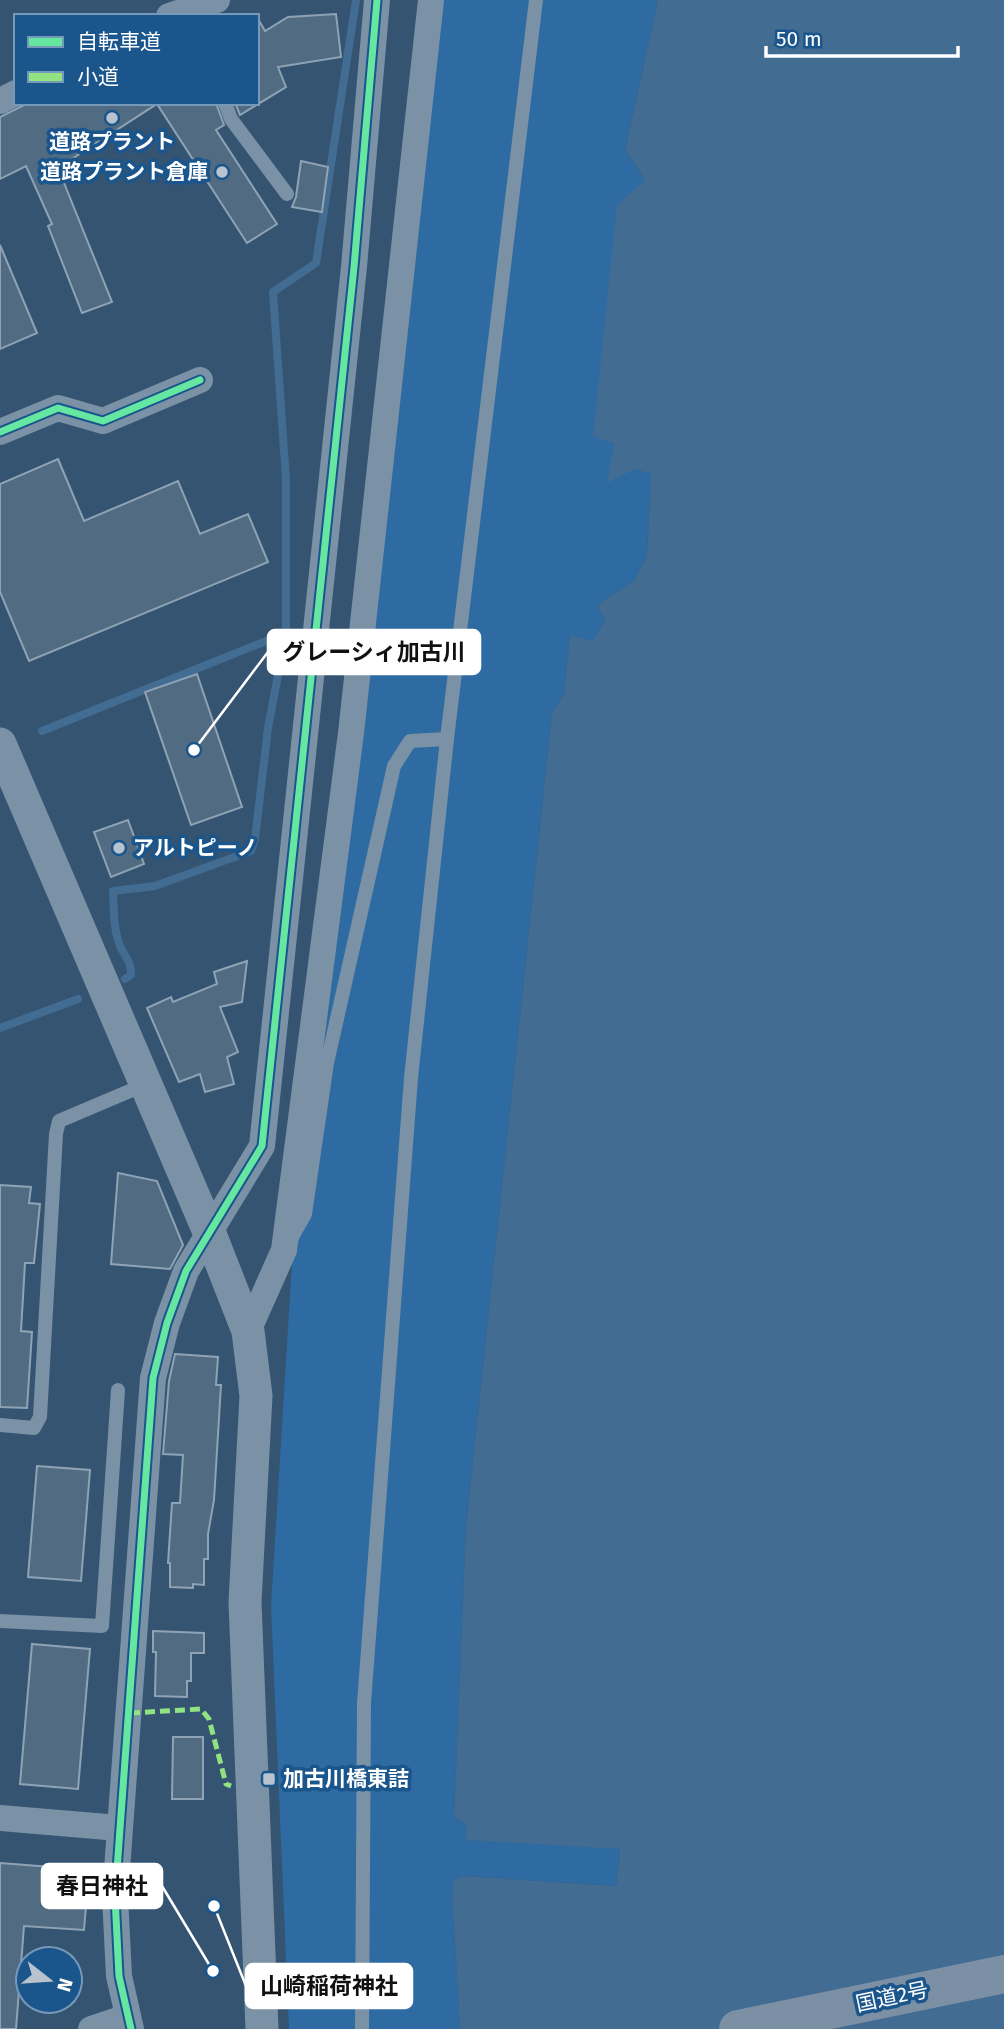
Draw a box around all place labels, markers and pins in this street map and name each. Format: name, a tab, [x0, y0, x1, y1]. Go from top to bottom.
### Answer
marker: 道路プラント	[104, 110, 120, 126]
place label: 道路プラント	[49, 129, 175, 155]
place label: 道路プラント倉庫	[40, 159, 208, 185]
marker: 道路プラント倉庫	[214, 164, 230, 180]
callout: グレーシィ加古川	[268, 630, 480, 674]
place label: アルトピーノ	[133, 835, 258, 861]
marker: アルトピーノ	[111, 840, 127, 856]
place label: 加古川橋東詰	[283, 1766, 409, 1792]
marker: 加古川橋東詰	[261, 1771, 277, 1787]
callout: 春日神社	[42, 1864, 162, 1908]
callout: 山崎稲荷神社	[246, 1964, 412, 2008]

